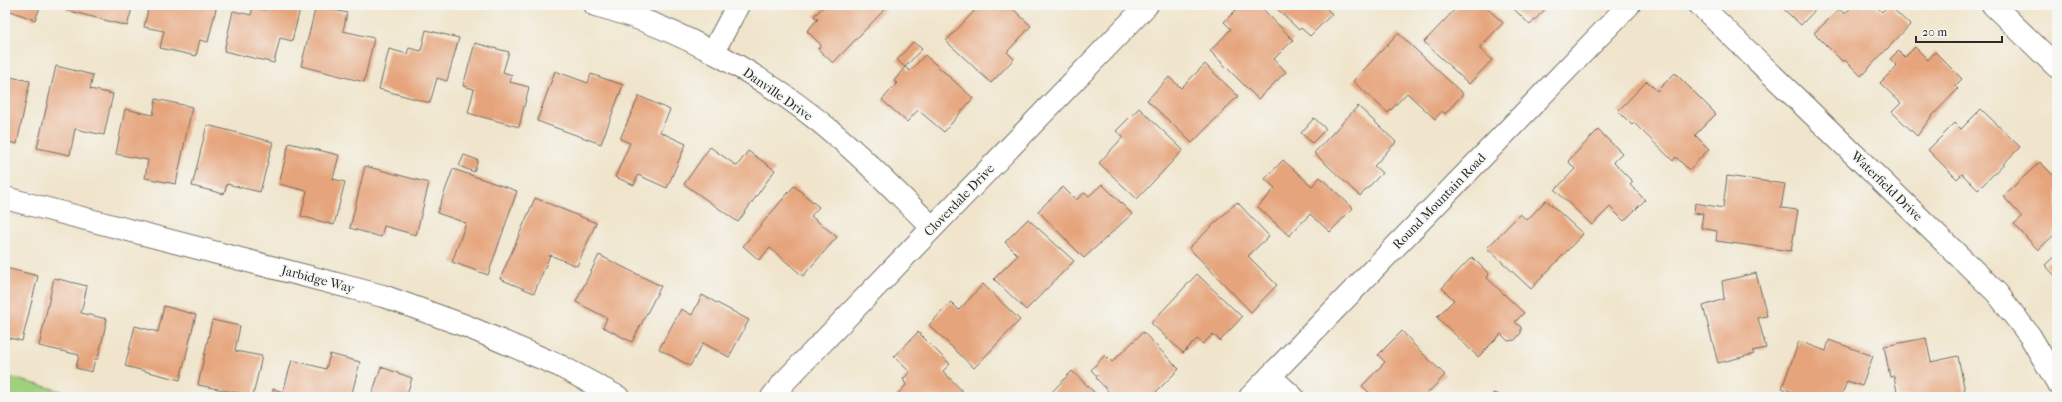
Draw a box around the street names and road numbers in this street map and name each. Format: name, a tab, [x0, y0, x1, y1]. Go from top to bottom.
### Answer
street label: Danville Drive	[740, 64, 816, 124]
street label: Waterfield Drive	[1848, 148, 1926, 224]
street label: Round Mountain Road	[1389, 149, 1489, 252]
street label: Cloverdale Drive	[921, 160, 998, 239]
street label: Jarbidge Way	[279, 262, 357, 296]

